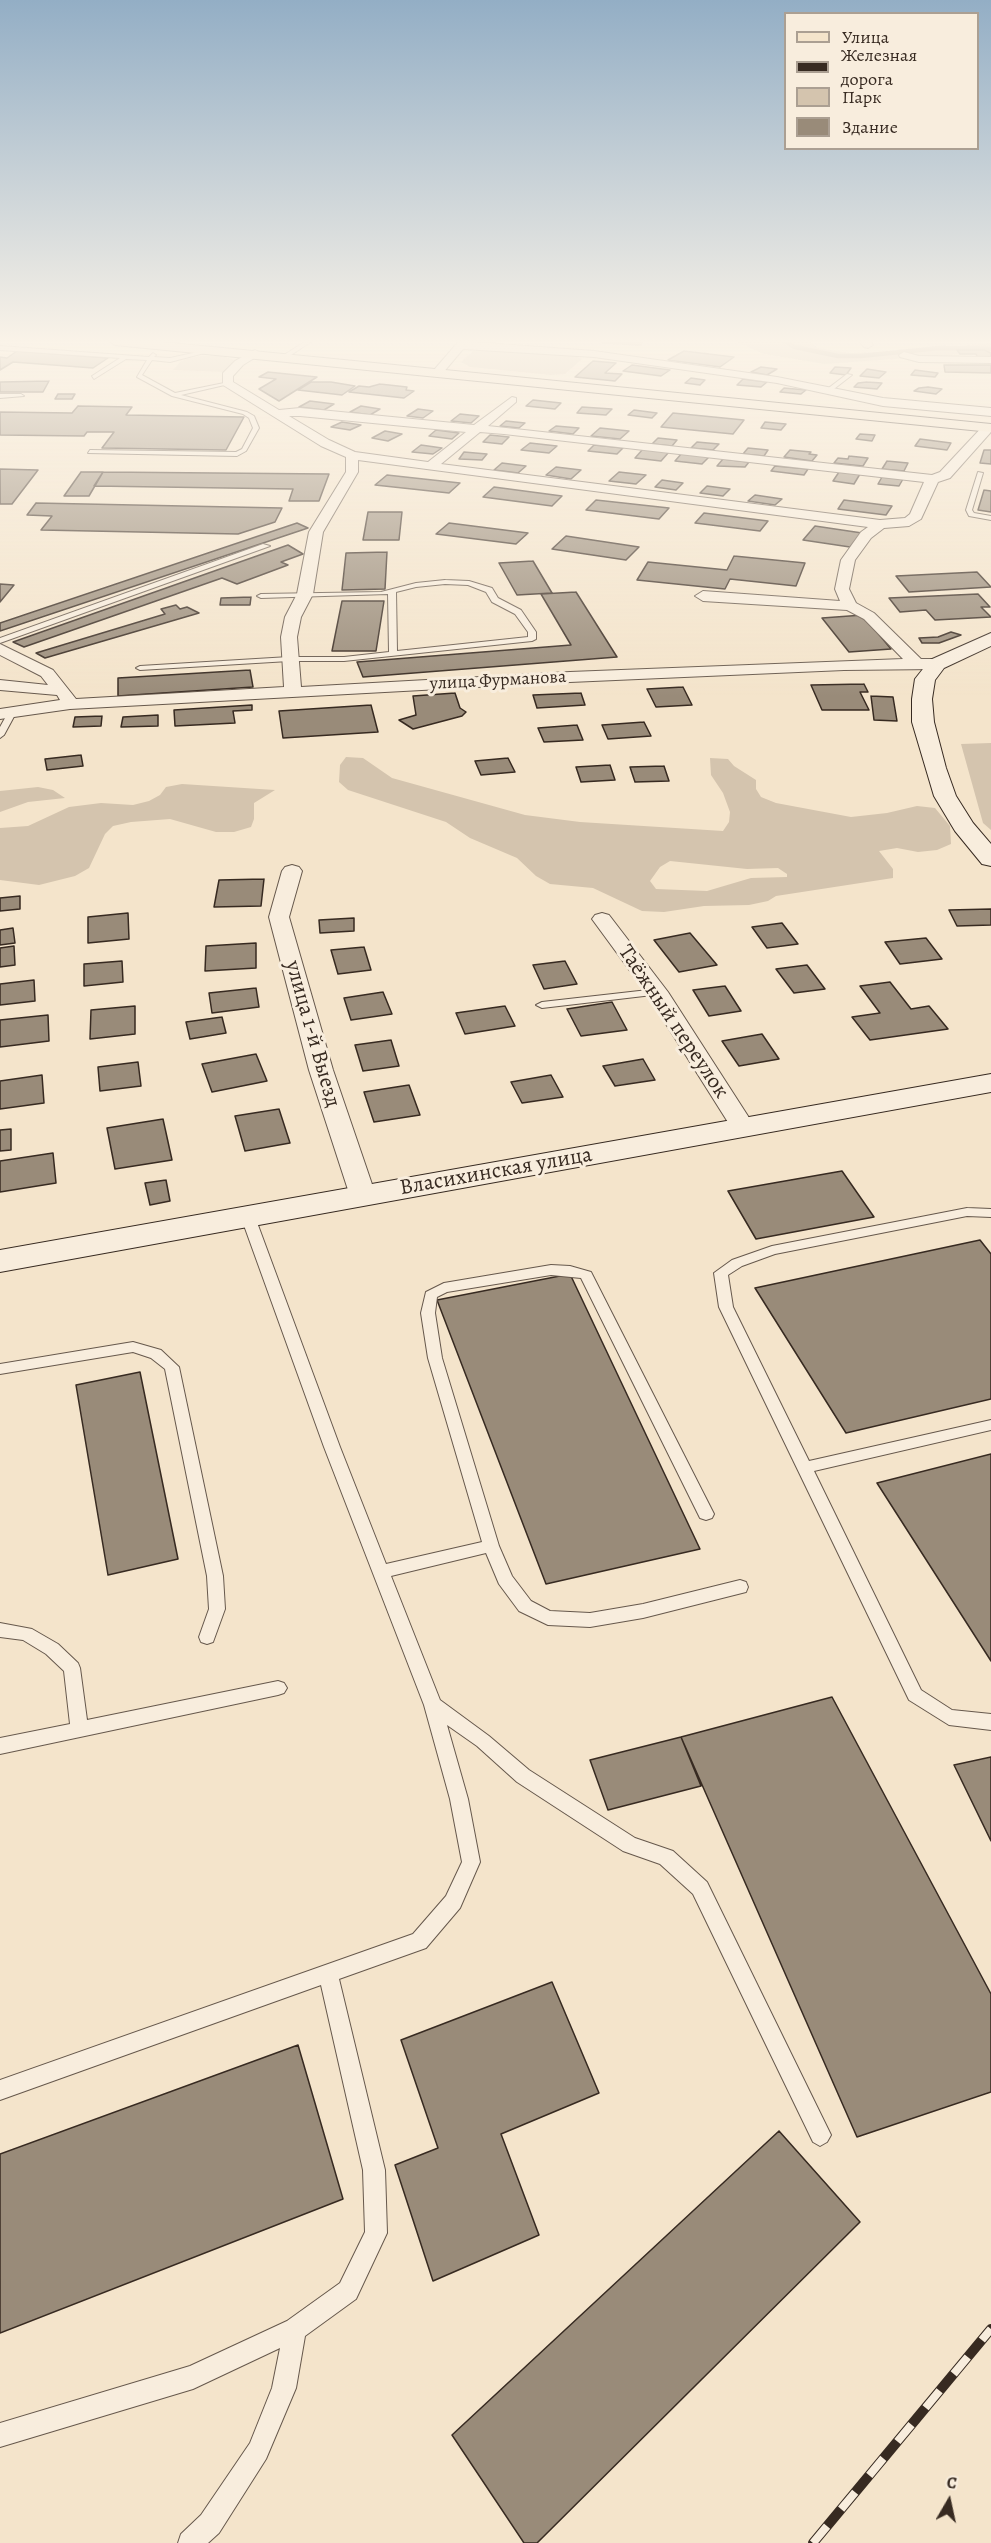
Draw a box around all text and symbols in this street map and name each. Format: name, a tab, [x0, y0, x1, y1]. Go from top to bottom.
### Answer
legend	[784, 12, 979, 150]
text: Улица	[842, 25, 889, 49]
text: Железная дорога	[841, 43, 917, 91]
text: Парк	[842, 85, 882, 109]
text: Здание	[842, 115, 898, 139]
street label: улица Фурманова	[429, 667, 567, 695]
street label: Таёжный переулок	[612, 940, 734, 1104]
street label: улица 1-й Выезд	[278, 958, 346, 1110]
street label: Власихинская улица	[398, 1142, 594, 1202]
north arrow	[919, 2471, 979, 2531]
text: С	[945, 2472, 958, 2495]

